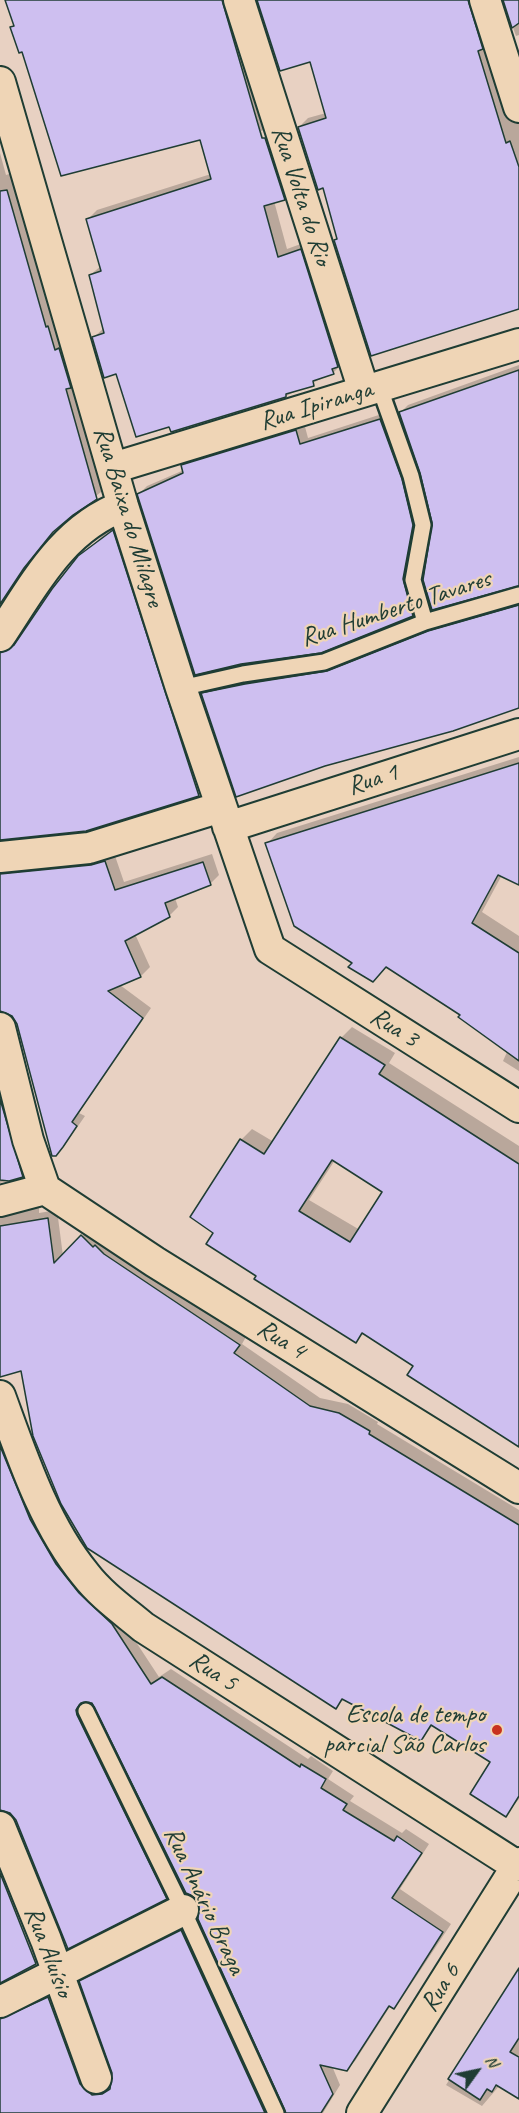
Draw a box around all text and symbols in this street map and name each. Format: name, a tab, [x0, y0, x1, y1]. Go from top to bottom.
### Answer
street label: Rua Volta do Rio	[264, 123, 338, 269]
street label: Rua Ipiranga	[256, 374, 376, 438]
street label: Rua Baixa do Milagre	[86, 423, 170, 611]
street label: Rua Humberto Tavares	[297, 564, 495, 654]
street label: Rua 1	[344, 757, 402, 803]
street label: Rua 3	[364, 1001, 424, 1055]
street label: Rua 4	[251, 1313, 311, 1367]
street label: Rua 5	[183, 1645, 243, 1699]
place label: Escola de tempo parcial São Carlos	[324, 1699, 485, 1760]
marker: Escola de tempo parcial São Carlos	[490, 1723, 504, 1737]
street label: Rua Anário Braga	[156, 1822, 252, 1980]
street label: Rua Aluísio	[17, 1902, 79, 2002]
street label: Rua 6	[414, 1958, 468, 2018]
north arrow	[447, 2041, 507, 2101]
text: N	[481, 2052, 503, 2071]

